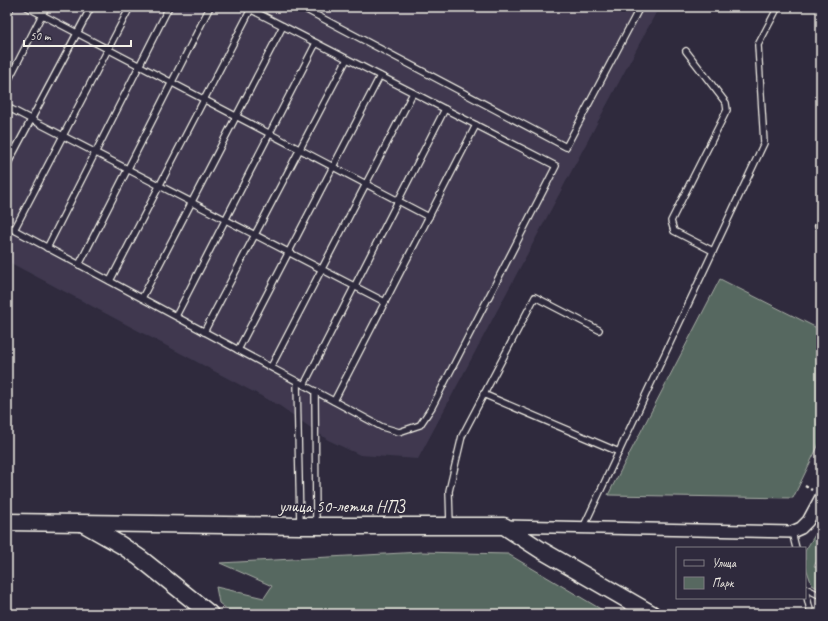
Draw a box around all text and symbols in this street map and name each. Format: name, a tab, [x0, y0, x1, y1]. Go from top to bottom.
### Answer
scale bar	[24, 22, 131, 48]
text: 50 m	[30, 28, 52, 44]
street label: улица 50-летия НПЗ	[278, 496, 406, 517]
legend	[676, 547, 806, 599]
text: Улица	[712, 555, 737, 571]
text: Парк	[712, 575, 735, 591]

